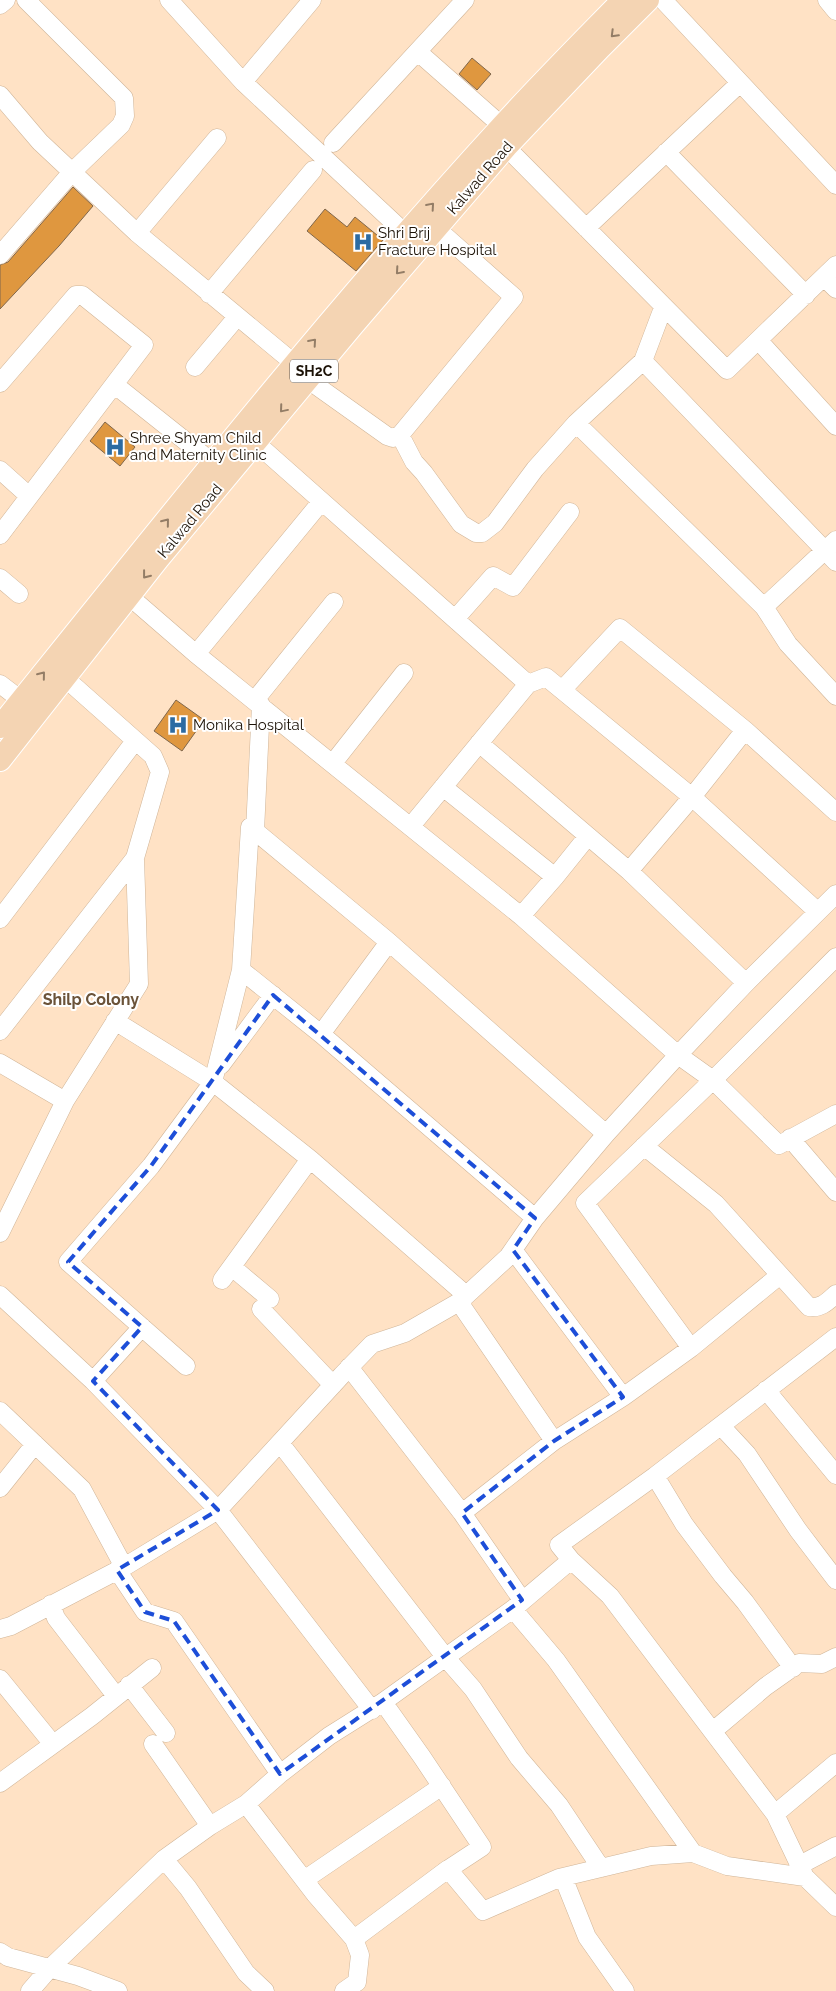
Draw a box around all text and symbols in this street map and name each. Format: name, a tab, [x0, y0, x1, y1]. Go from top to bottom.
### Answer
one-way arrow	[611, 28, 620, 37]
street label: Kalwad Road	[443, 138, 517, 218]
one-way arrow	[425, 202, 434, 211]
place label: Shri Brij Fracture Hospital	[378, 224, 497, 259]
hospital icon: Shri Brij Fracture Hospital	[352, 231, 374, 253]
one-way arrow	[396, 266, 405, 275]
one-way arrow	[308, 339, 317, 348]
road number: SH2C	[290, 360, 338, 382]
one-way arrow	[280, 403, 288, 412]
place label: Shree Shyam Child and Maternity Clinic	[130, 429, 267, 464]
hospital icon: Shree Shyam Child and Maternity Clinic	[104, 436, 126, 458]
street label: Kalwad Road	[154, 480, 226, 562]
one-way arrow	[160, 519, 168, 528]
one-way arrow	[143, 569, 152, 579]
one-way arrow	[36, 672, 45, 681]
hospital icon: Monika Hospital	[167, 714, 189, 736]
place label: Monika Hospital	[193, 716, 305, 734]
district label: Shilp Colony	[43, 990, 139, 1009]

